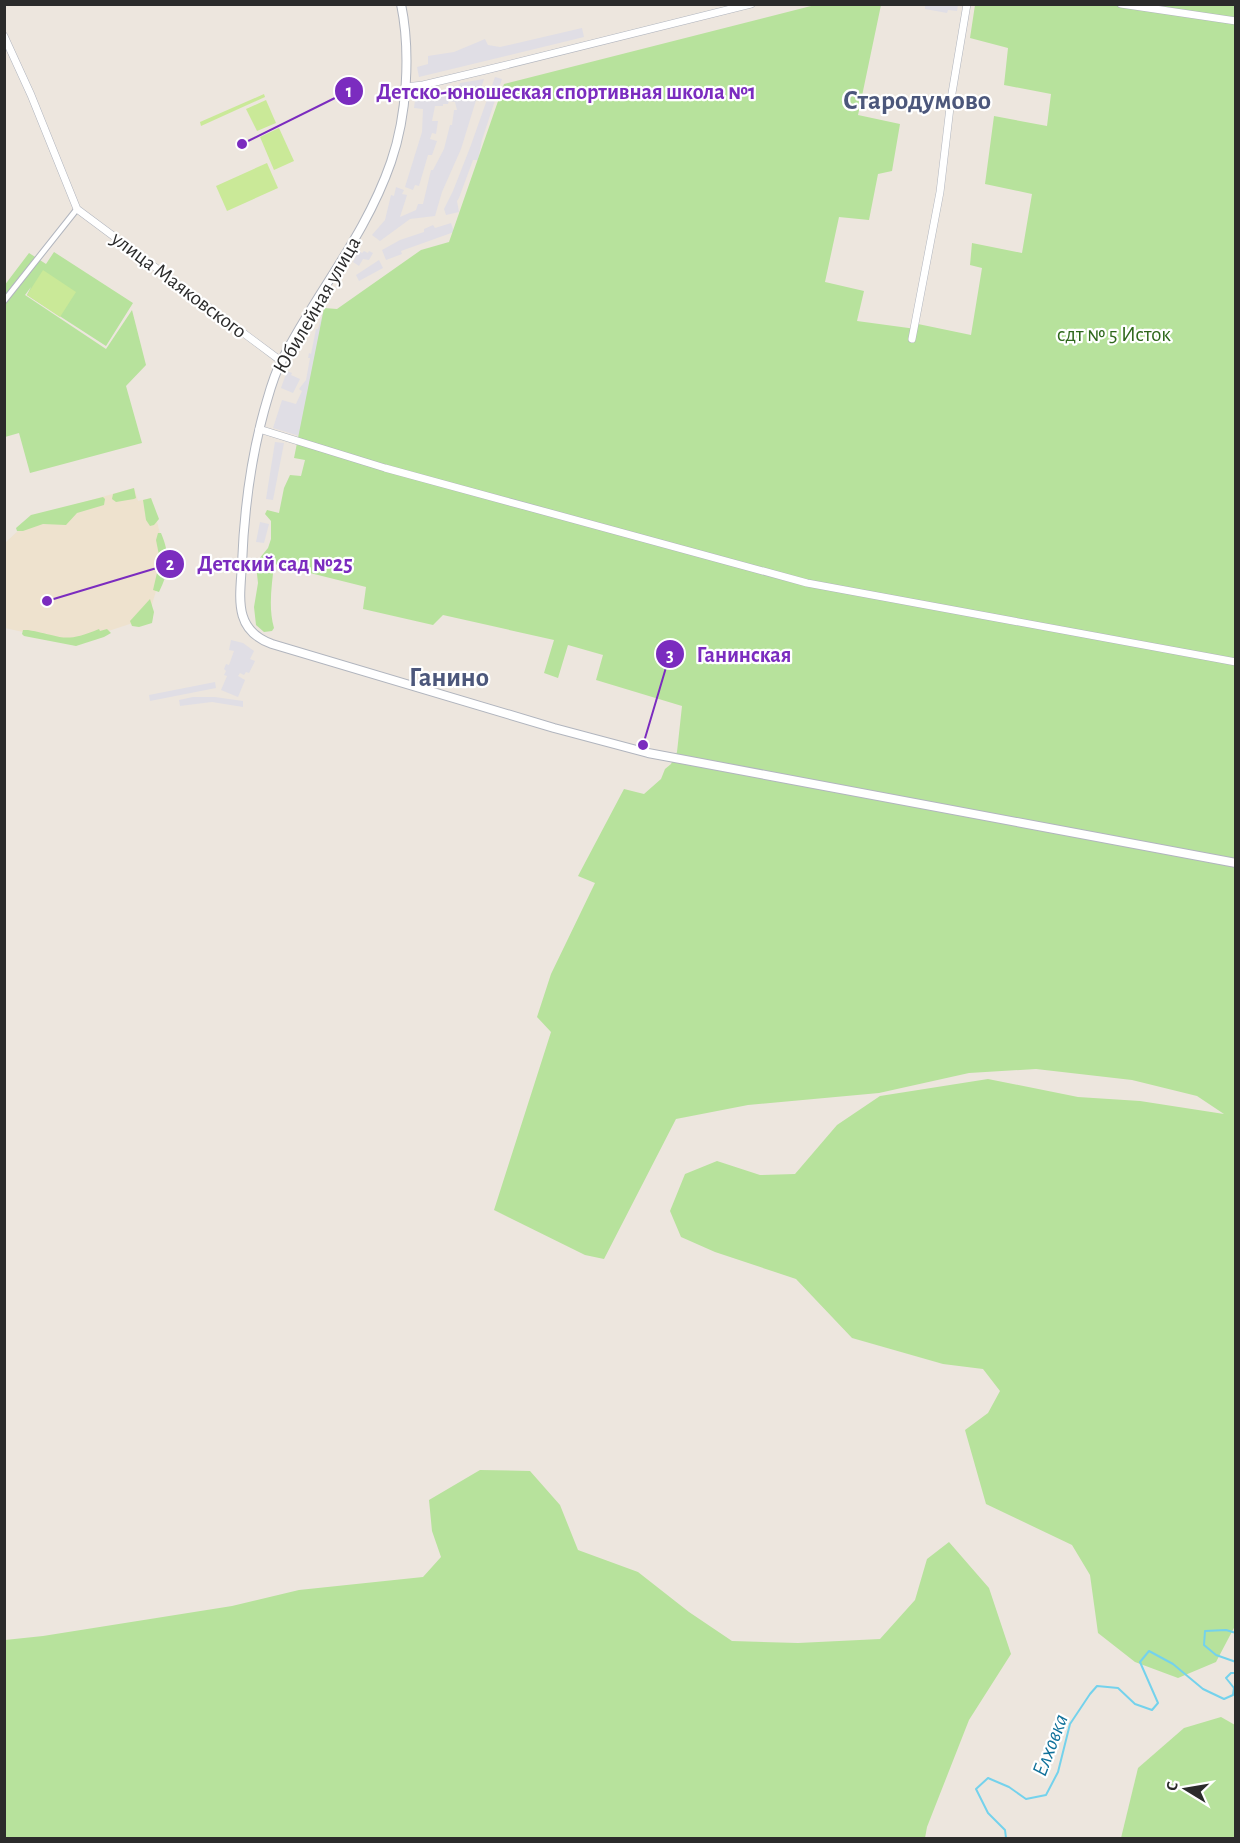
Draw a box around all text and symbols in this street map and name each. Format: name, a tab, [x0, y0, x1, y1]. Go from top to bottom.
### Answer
callout: Детско-юношеская спортивная школа №1	[334, 71, 767, 111]
text: Детско-юношеская спортивная школа №1	[376, 81, 756, 103]
text: 1	[346, 83, 352, 101]
district label: Стародумово	[843, 87, 991, 115]
street label: улица Маяковского	[107, 227, 250, 342]
street label: Юбилейная улица	[269, 233, 365, 377]
park label: сдт № 5 Исток	[1057, 324, 1171, 345]
callout: Детский сад №25	[155, 544, 365, 584]
text: Детский сад №25	[197, 553, 353, 575]
text: 2	[166, 556, 175, 574]
callout: Ганинская	[655, 634, 804, 674]
text: Ганинская	[697, 644, 791, 666]
text: 3	[666, 647, 674, 665]
district label: Ганино	[409, 664, 489, 691]
water label: Елховка	[1028, 1711, 1072, 1779]
north arrow	[1156, 1759, 1216, 1819]
text: С	[1164, 1780, 1181, 1792]

